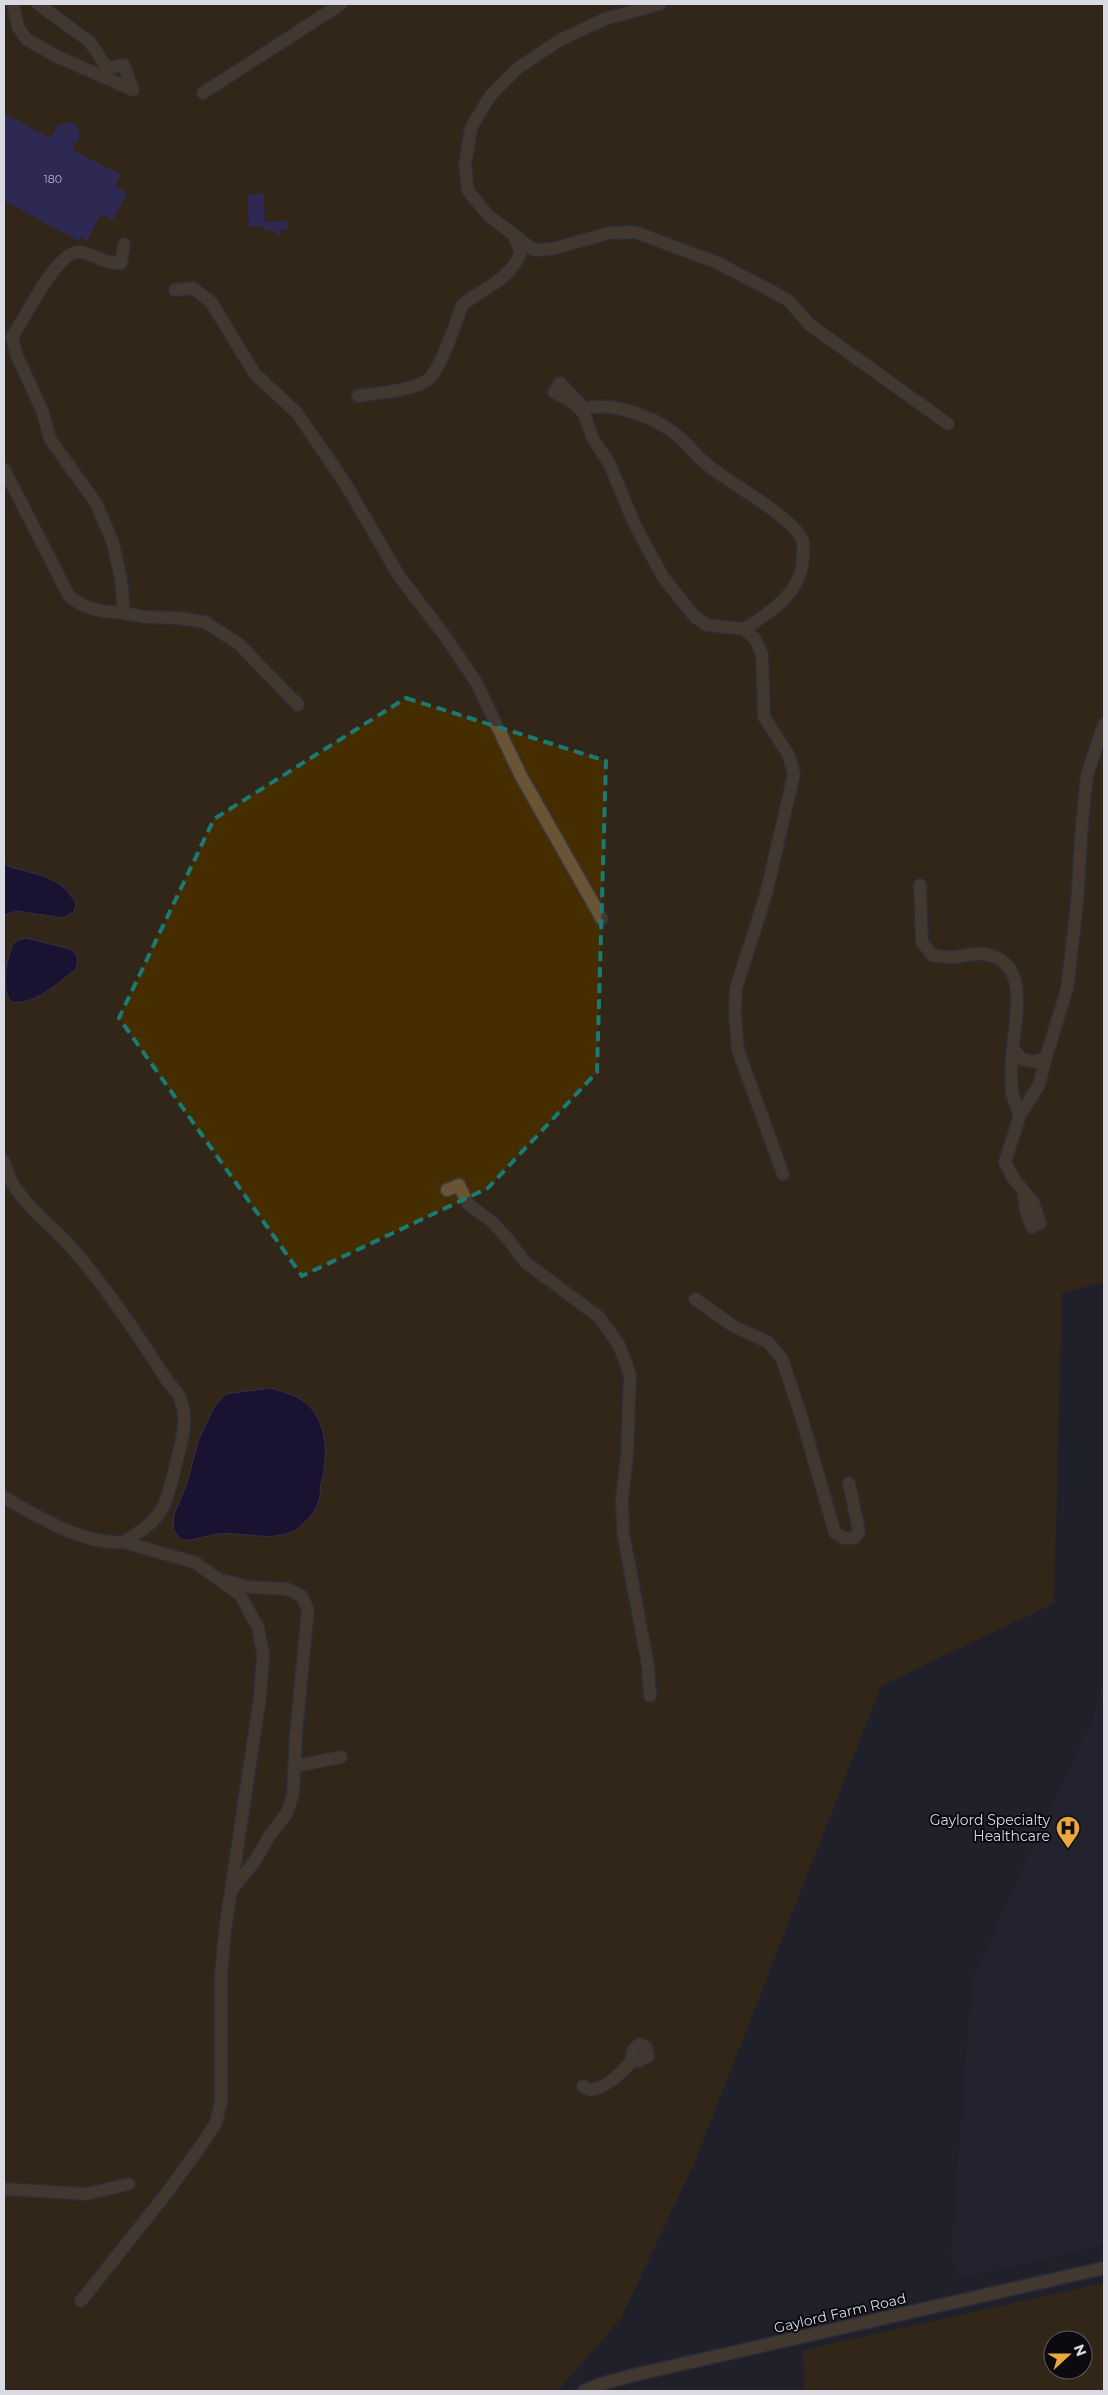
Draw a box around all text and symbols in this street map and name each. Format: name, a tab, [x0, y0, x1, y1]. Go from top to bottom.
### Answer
house number: 180	[44, 172, 62, 186]
place label: Gaylord Specialty Healthcare	[930, 1811, 1050, 1845]
hospital icon: Gaylord Specialty Healthcare	[1055, 1815, 1081, 1849]
street label: Gaylord Farm Road	[772, 2289, 908, 2337]
north arrow	[1043, 2330, 1093, 2380]
text: N	[1070, 2342, 1091, 2359]

